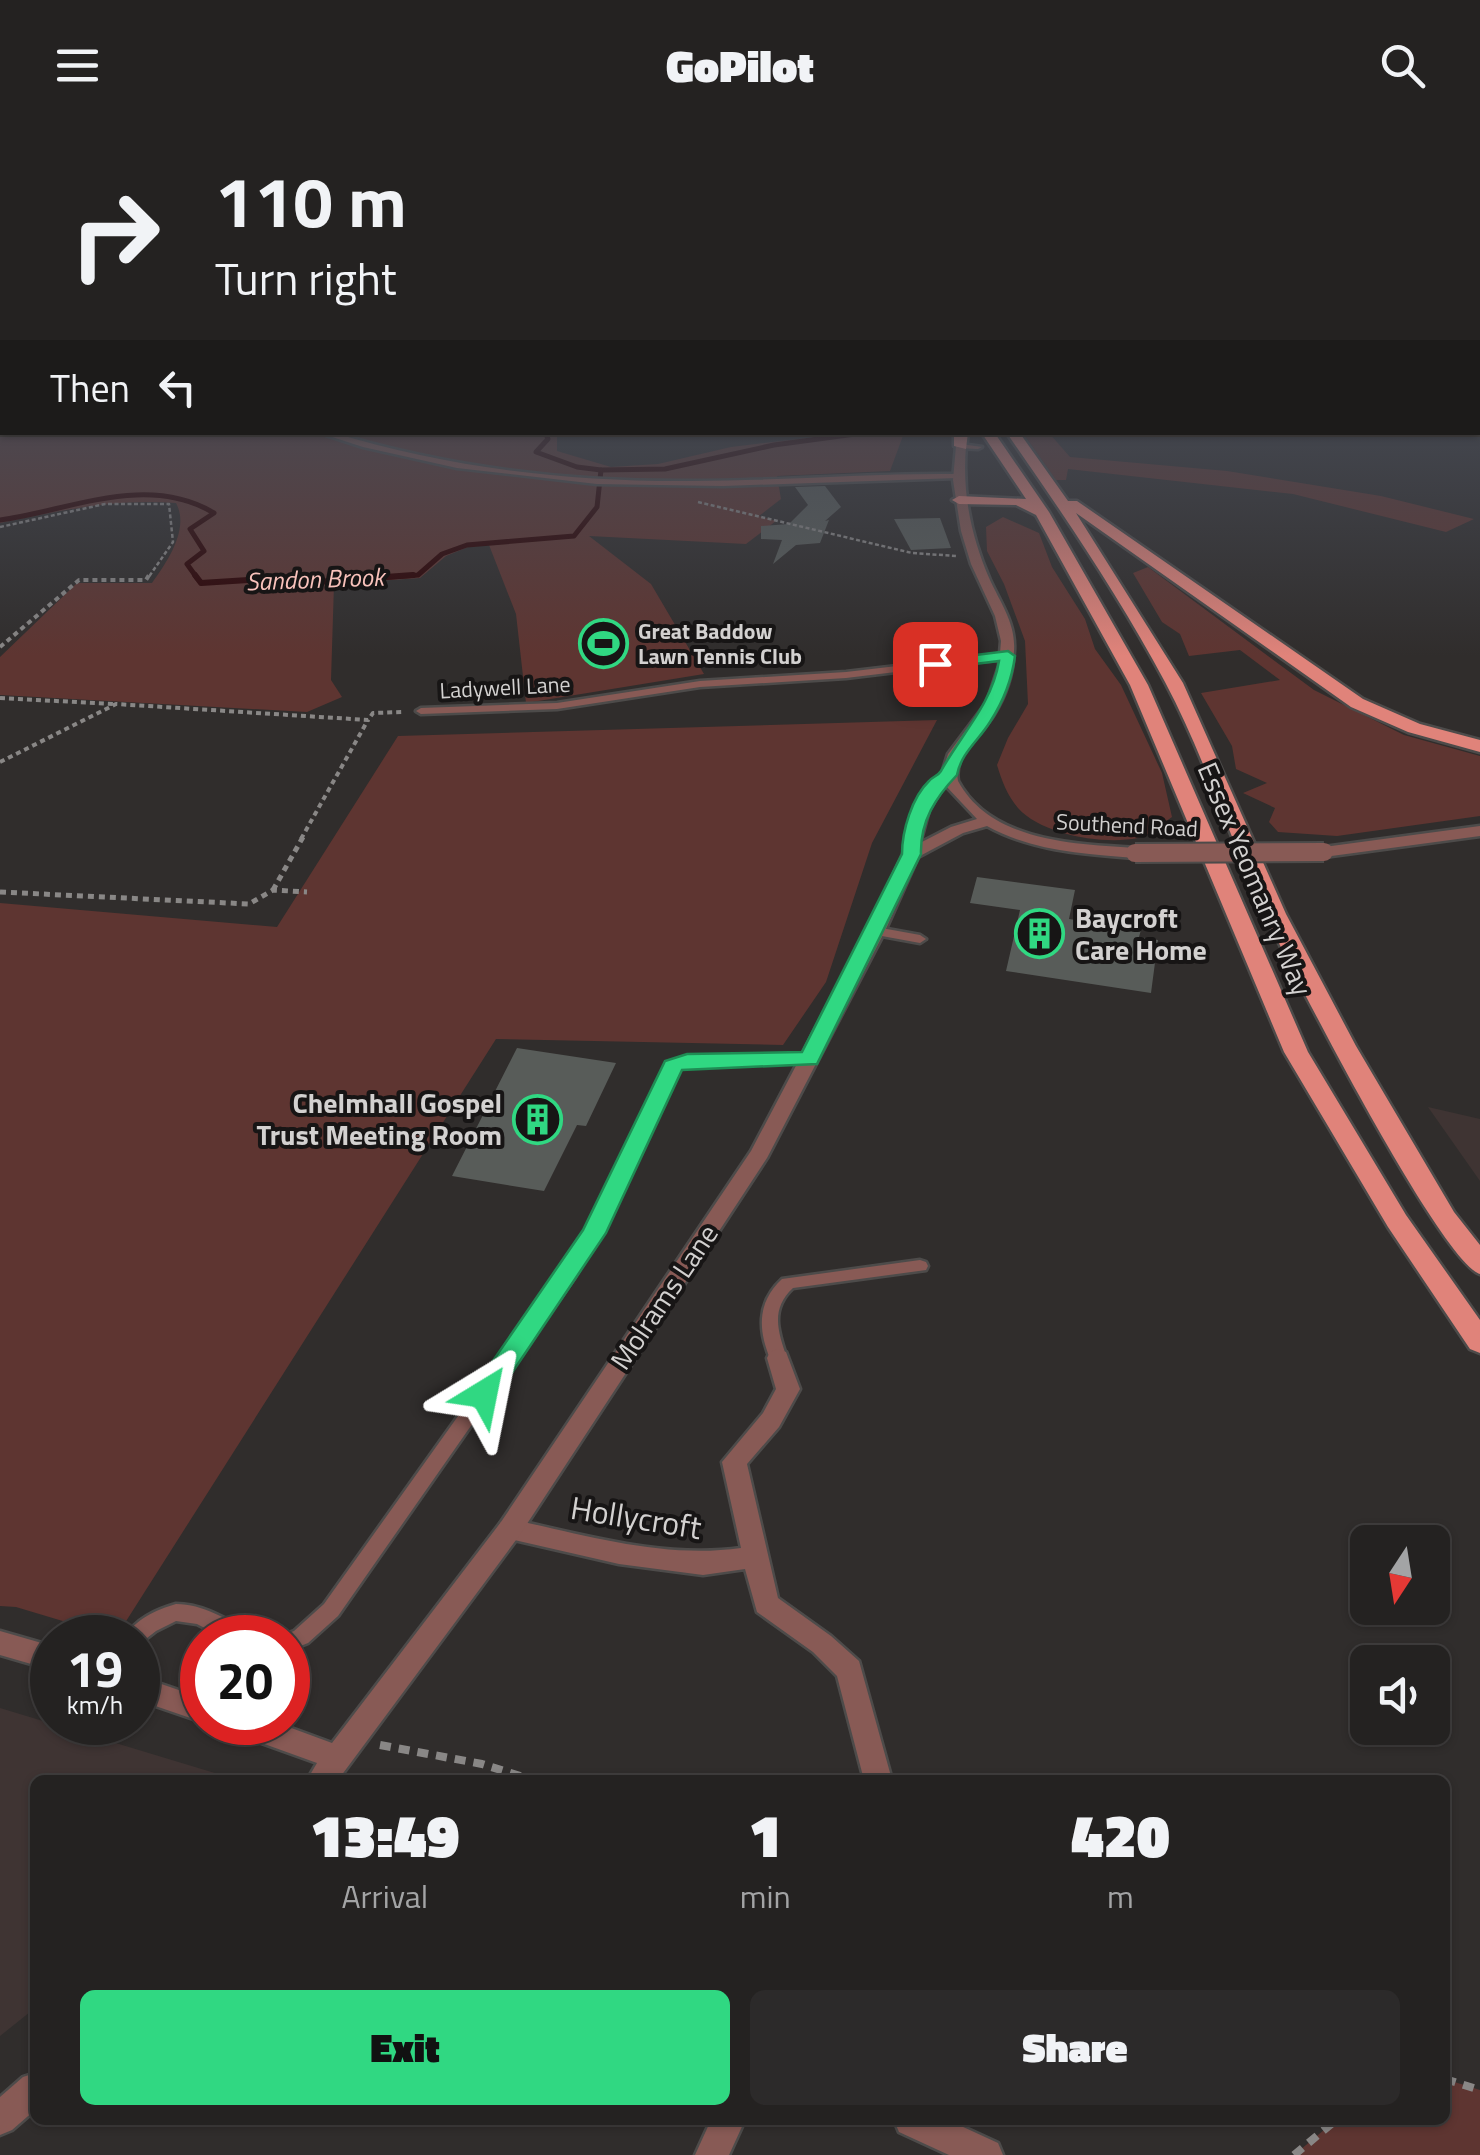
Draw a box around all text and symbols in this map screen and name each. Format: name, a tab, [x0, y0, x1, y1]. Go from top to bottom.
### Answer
text: GoPilot	[666, 31, 814, 99]
icon: menu	[50, 38, 105, 93]
icon: search	[1375, 38, 1430, 93]
text: 110 m	[215, 148, 407, 254]
icon: right	[50, 170, 180, 300]
text: Turn right	[215, 244, 397, 312]
text: Then	[50, 359, 130, 417]
icon: left	[150, 360, 205, 415]
water label: Sandon Brook	[245, 558, 388, 600]
place label: Great Baddow Lawn Tennis Club	[638, 614, 802, 673]
sports icon: Great Baddow Lawn Tennis Club	[577, 618, 629, 670]
pin	[893, 622, 978, 707]
icon: arrive	[908, 637, 963, 692]
street label: Ladywell Lane	[439, 667, 571, 707]
street label: Essex Yeomanry Way	[1187, 755, 1324, 1002]
street label: Southend Road	[1055, 804, 1199, 846]
place label: Baycroft Care Home	[1075, 896, 1207, 971]
building icon: Baycroft Care Home	[1014, 908, 1066, 960]
place label: Chelmhall Gospel Trust Meeting Room	[256, 1081, 502, 1156]
building icon: Chelmhall Gospel Trust Meeting Room	[511, 1093, 563, 1145]
street label: Molrams Lane	[599, 1215, 728, 1378]
position arrow	[432, 1342, 536, 1446]
street label: Hollycroft	[567, 1483, 705, 1551]
north arrow	[1350, 1525, 1450, 1625]
map controls	[1350, 1525, 1450, 1745]
speed limit sign: 20	[180, 1615, 310, 1745]
text: 19	[67, 1630, 123, 1706]
button: sound	[1350, 1645, 1450, 1745]
text: km/h	[67, 1686, 123, 1724]
text: 13:49	[310, 1789, 459, 1880]
text: 1	[749, 1789, 782, 1880]
text: 420	[1071, 1789, 1170, 1880]
text: Arrival	[341, 1872, 428, 1920]
text: min	[740, 1872, 791, 1920]
text: m	[1107, 1872, 1134, 1920]
button: Exit	[80, 1990, 730, 2105]
button: Share	[750, 1990, 1400, 2105]

